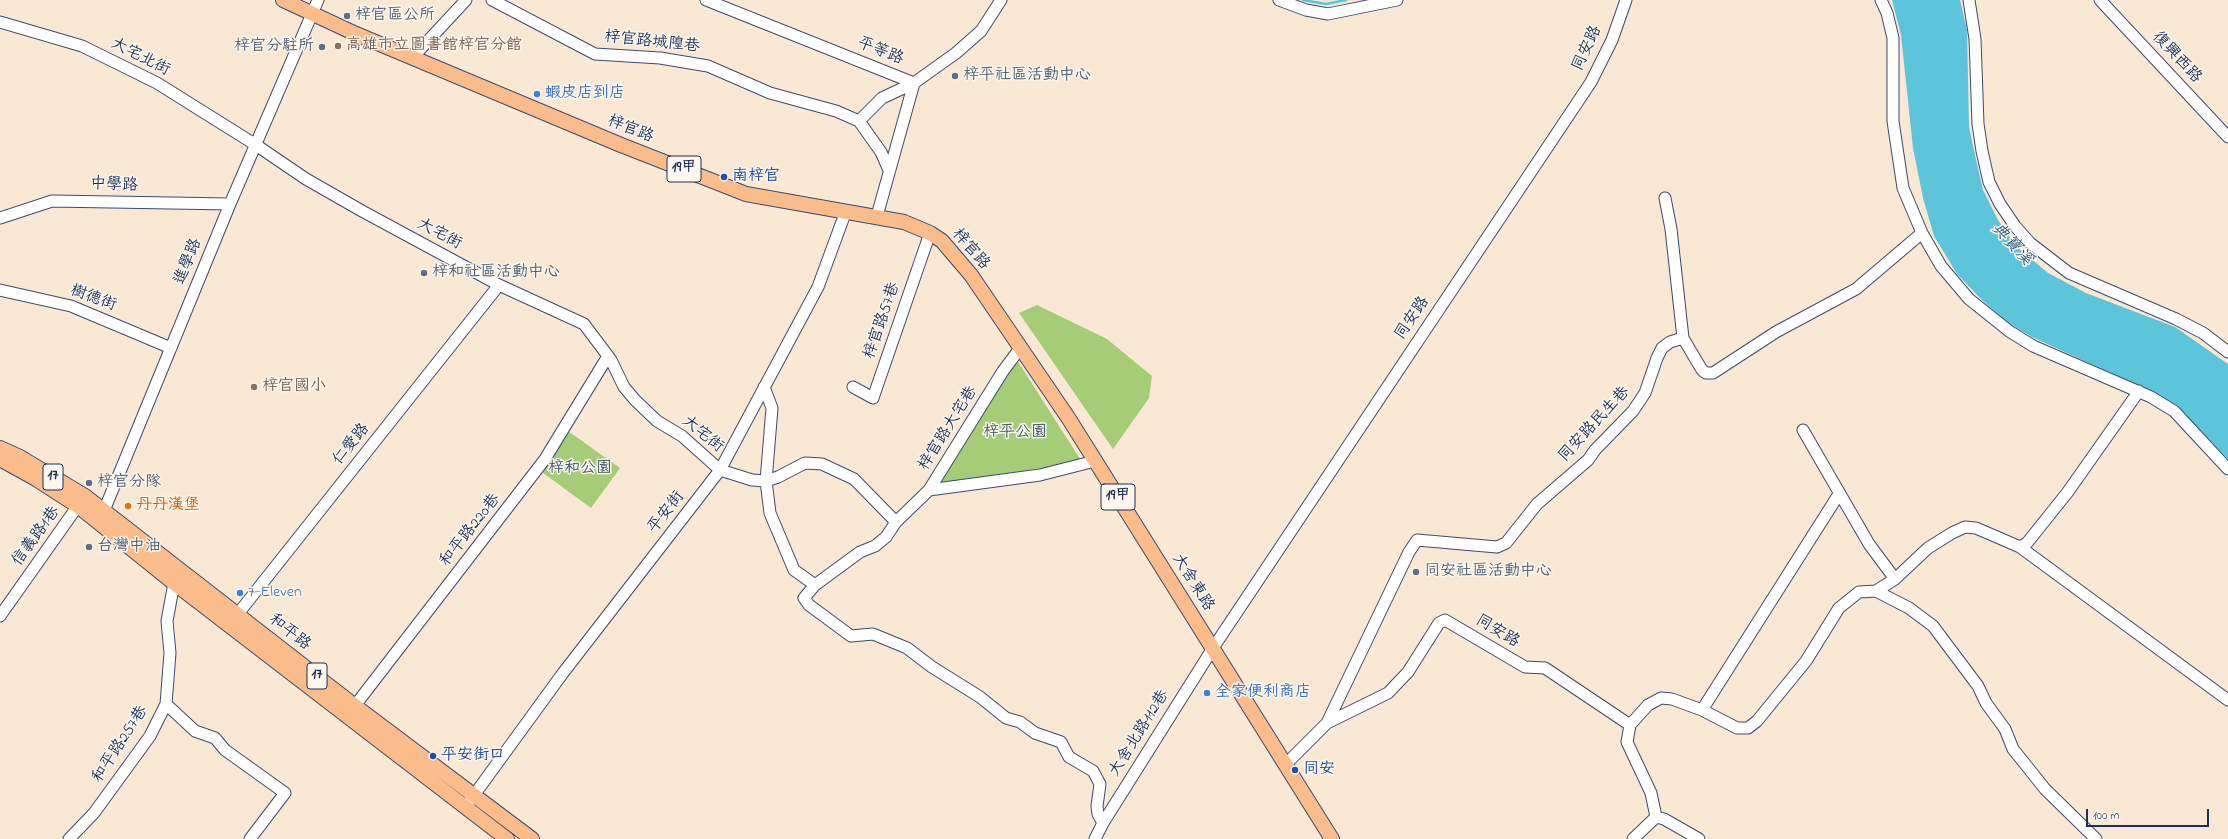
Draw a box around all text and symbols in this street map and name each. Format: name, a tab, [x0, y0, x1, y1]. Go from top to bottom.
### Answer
place label: 梓官區公所	[355, 6, 435, 26]
marker: 梓官區公所	[342, 11, 352, 21]
street label: 同安路	[1569, 23, 1607, 75]
street label: 梓官路城隍巷	[603, 28, 701, 58]
street label: 復興西路	[2147, 28, 2205, 88]
street label: 平等路	[854, 34, 906, 70]
street label: 大宅北街	[107, 35, 173, 81]
place label: 高雄市立圖書館梓官分館	[346, 36, 522, 56]
place label: 梓官分駐所	[234, 37, 314, 57]
marker: 高雄市立圖書館梓官分館	[333, 41, 343, 51]
marker: 梓官分駐所	[317, 42, 327, 52]
place label: 梓平社區活動中心	[963, 66, 1091, 86]
marker: 梓平社區活動中心	[950, 71, 960, 81]
place label: 蝦皮店到店	[545, 84, 625, 104]
marker: 蝦皮店到店	[532, 89, 542, 99]
street label: 梓官路	[604, 112, 656, 148]
road number: 19甲	[667, 156, 701, 182]
place label: 南梓官	[732, 167, 780, 187]
marker: 南梓官	[719, 172, 729, 182]
street label: 中學路	[90, 176, 138, 196]
street label: 大宅街	[413, 215, 465, 255]
water label: 典寶溪	[1986, 219, 2036, 271]
street label: 梓官路	[947, 226, 993, 274]
street label: 進學路	[171, 236, 207, 288]
place label: 梓和社區活動中心	[432, 263, 560, 283]
marker: 梓和社區活動中心	[419, 268, 429, 278]
street label: 梓官路57巷	[861, 280, 905, 362]
street label: 樹德街	[67, 282, 119, 316]
street label: 同安路	[1392, 294, 1434, 344]
place label: 梓官國小	[262, 377, 326, 397]
marker: 梓官國小	[249, 382, 259, 392]
street label: 梓官路大宅巷	[915, 383, 983, 475]
street label: 同安路民生巷	[1555, 383, 1635, 467]
street label: 大宅街	[677, 412, 727, 458]
street label: 仁愛路	[329, 420, 375, 470]
park label: 梓平公園	[983, 423, 1047, 443]
park label: 梓和公園	[548, 459, 612, 479]
road number: 17	[43, 464, 63, 490]
place label: 梓官分隊	[97, 473, 161, 493]
marker: 梓官分隊	[84, 478, 94, 488]
road number: 19甲	[1101, 484, 1135, 510]
street label: 平安街	[645, 488, 689, 538]
street label: 和平路220巷	[437, 491, 505, 571]
place label: 丹丹漢堡	[136, 496, 200, 516]
marker: 丹丹漢堡	[123, 501, 133, 511]
street label: 信義路1巷	[9, 503, 65, 571]
place label: 台灣中油	[97, 537, 161, 557]
marker: 台灣中油	[84, 542, 94, 552]
street label: 大舍東路	[1167, 551, 1217, 615]
place label: 同安社區活動中心	[1424, 562, 1552, 582]
marker: 同安社區活動中心	[1411, 567, 1421, 577]
place label: 7-Eleven	[248, 583, 302, 603]
marker: 7-Eleven	[235, 588, 245, 598]
street label: 和平路	[264, 611, 314, 655]
street label: 同安路	[1471, 611, 1523, 653]
road number: 17	[307, 663, 327, 689]
place label: 全家便利商店	[1215, 683, 1311, 703]
street label: 大舍北路112巷	[1106, 687, 1174, 781]
marker: 全家便利商店	[1202, 688, 1212, 698]
street label: 和平路257巷	[89, 703, 153, 787]
place label: 平安街口	[441, 746, 505, 766]
marker: 平安街口	[428, 751, 438, 761]
place label: 同安	[1303, 760, 1335, 780]
marker: 同安	[1290, 765, 1300, 775]
scale bar	[2088, 801, 2211, 827]
text: 100 m	[2093, 807, 2120, 825]

